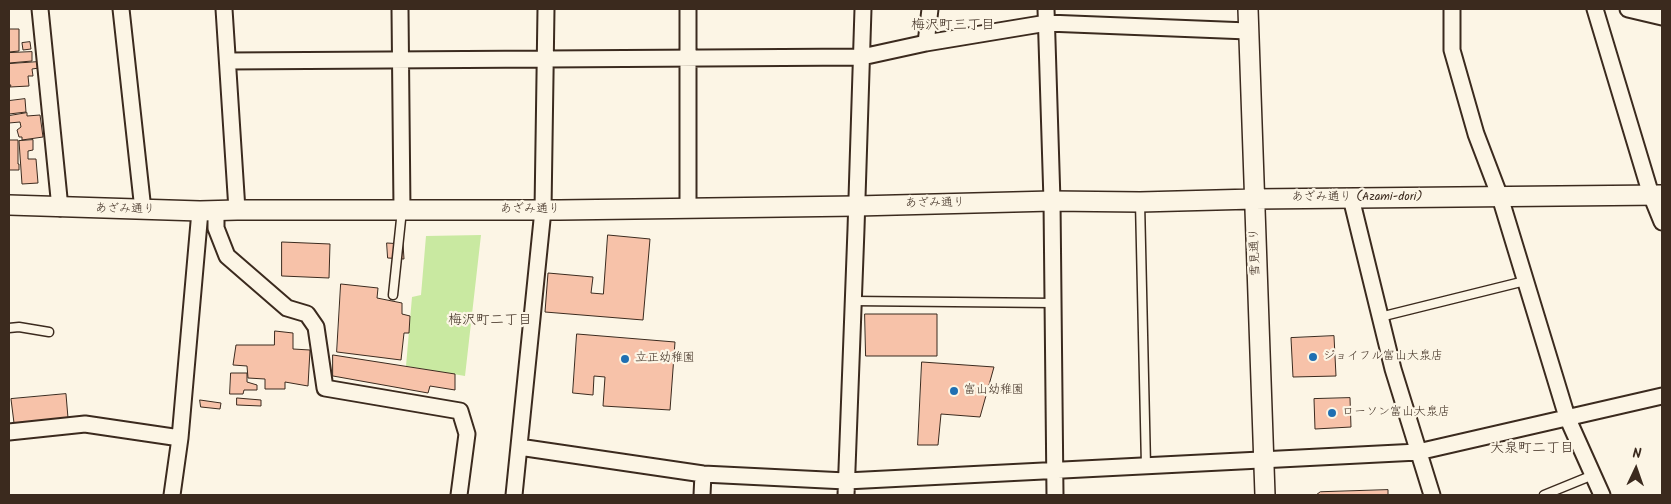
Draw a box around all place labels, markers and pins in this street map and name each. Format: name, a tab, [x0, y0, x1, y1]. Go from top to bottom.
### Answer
place label: ジョイフル富山大泉店	[1323, 350, 1443, 364]
marker: ジョイフル富山大泉店	[1307, 351, 1319, 363]
place label: 立正幼稚園	[635, 352, 695, 366]
marker: 立正幼稚園	[619, 353, 631, 365]
place label: 富山幼稚園	[964, 384, 1024, 398]
marker: 富山幼稚園	[948, 385, 960, 397]
place label: ローソン富山大泉店	[1342, 406, 1450, 420]
marker: ローソン富山大泉店	[1326, 407, 1338, 419]

